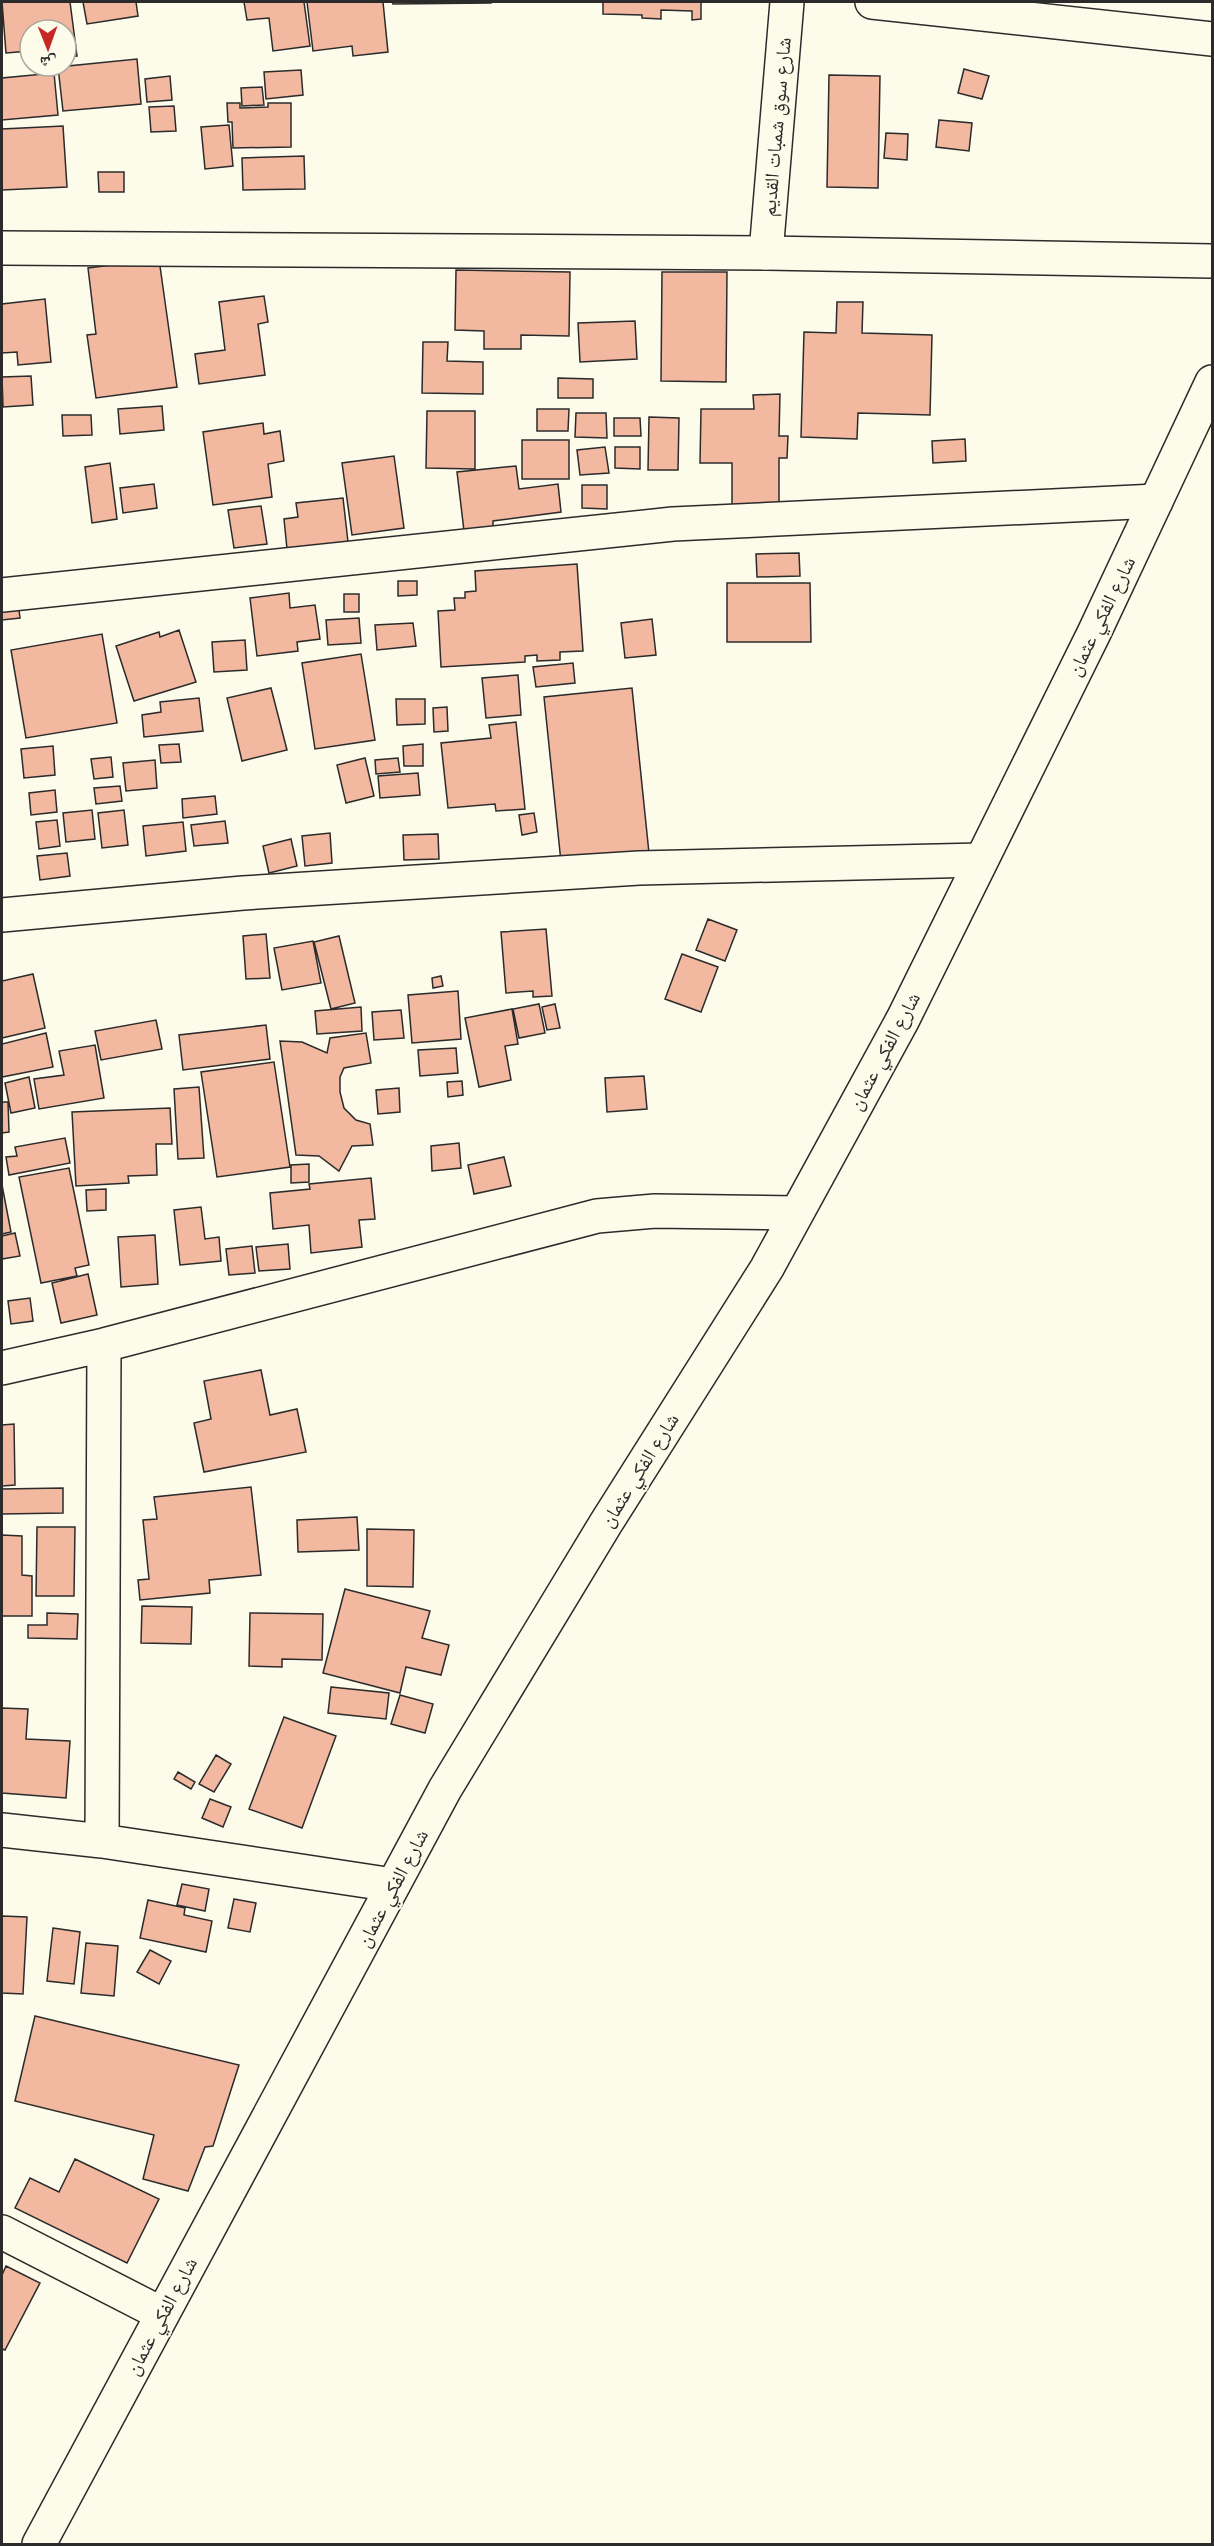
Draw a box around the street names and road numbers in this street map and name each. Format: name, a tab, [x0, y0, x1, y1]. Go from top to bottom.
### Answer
street label: شارع سوق شمبات القديم	[754, 36, 800, 218]
street label: شارع الفكي عثمان	[1060, 551, 1144, 681]
street label: شارع الفكي عثمان	[841, 987, 929, 1116]
street label: شارع الفكي عثمان	[593, 1407, 687, 1534]
street label: شارع الفكي عثمان	[349, 1824, 437, 1953]
street label: شارع الفكي عثمان	[118, 2252, 206, 2381]

